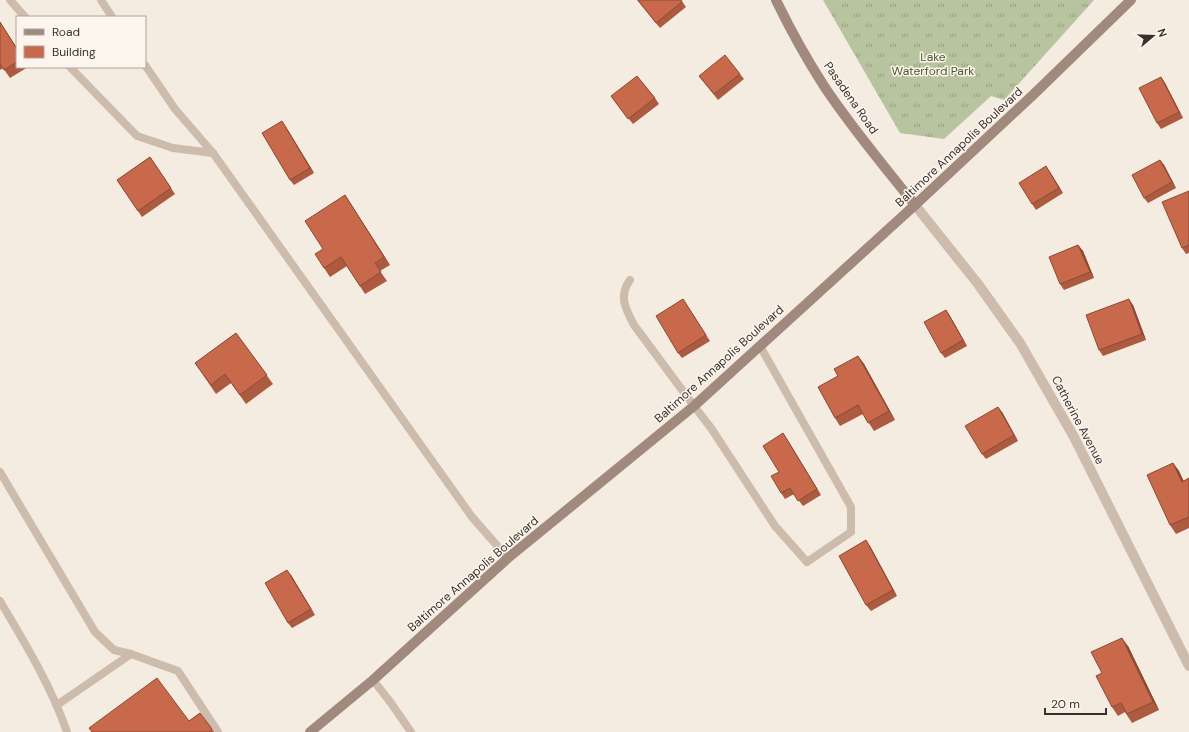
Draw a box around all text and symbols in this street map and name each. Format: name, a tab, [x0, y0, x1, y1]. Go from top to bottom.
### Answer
legend	[16, 16, 146, 68]
north arrow	[1133, 16, 1173, 56]
text: Road	[52, 24, 80, 40]
text: N	[1155, 27, 1170, 39]
text: Building	[52, 44, 96, 60]
park label: Lake Waterford Park	[892, 49, 974, 79]
street label: Pasadena Road	[820, 59, 882, 137]
street label: Baltimore Annapolis Boulevard	[892, 84, 1026, 210]
street label: Baltimore Annapolis Boulevard	[651, 302, 787, 426]
street label: Catherine Avenue	[1048, 373, 1108, 467]
street label: Baltimore Annapolis Boulevard	[404, 513, 542, 635]
scale bar	[1045, 690, 1106, 716]
text: 20 m	[1051, 696, 1080, 712]

